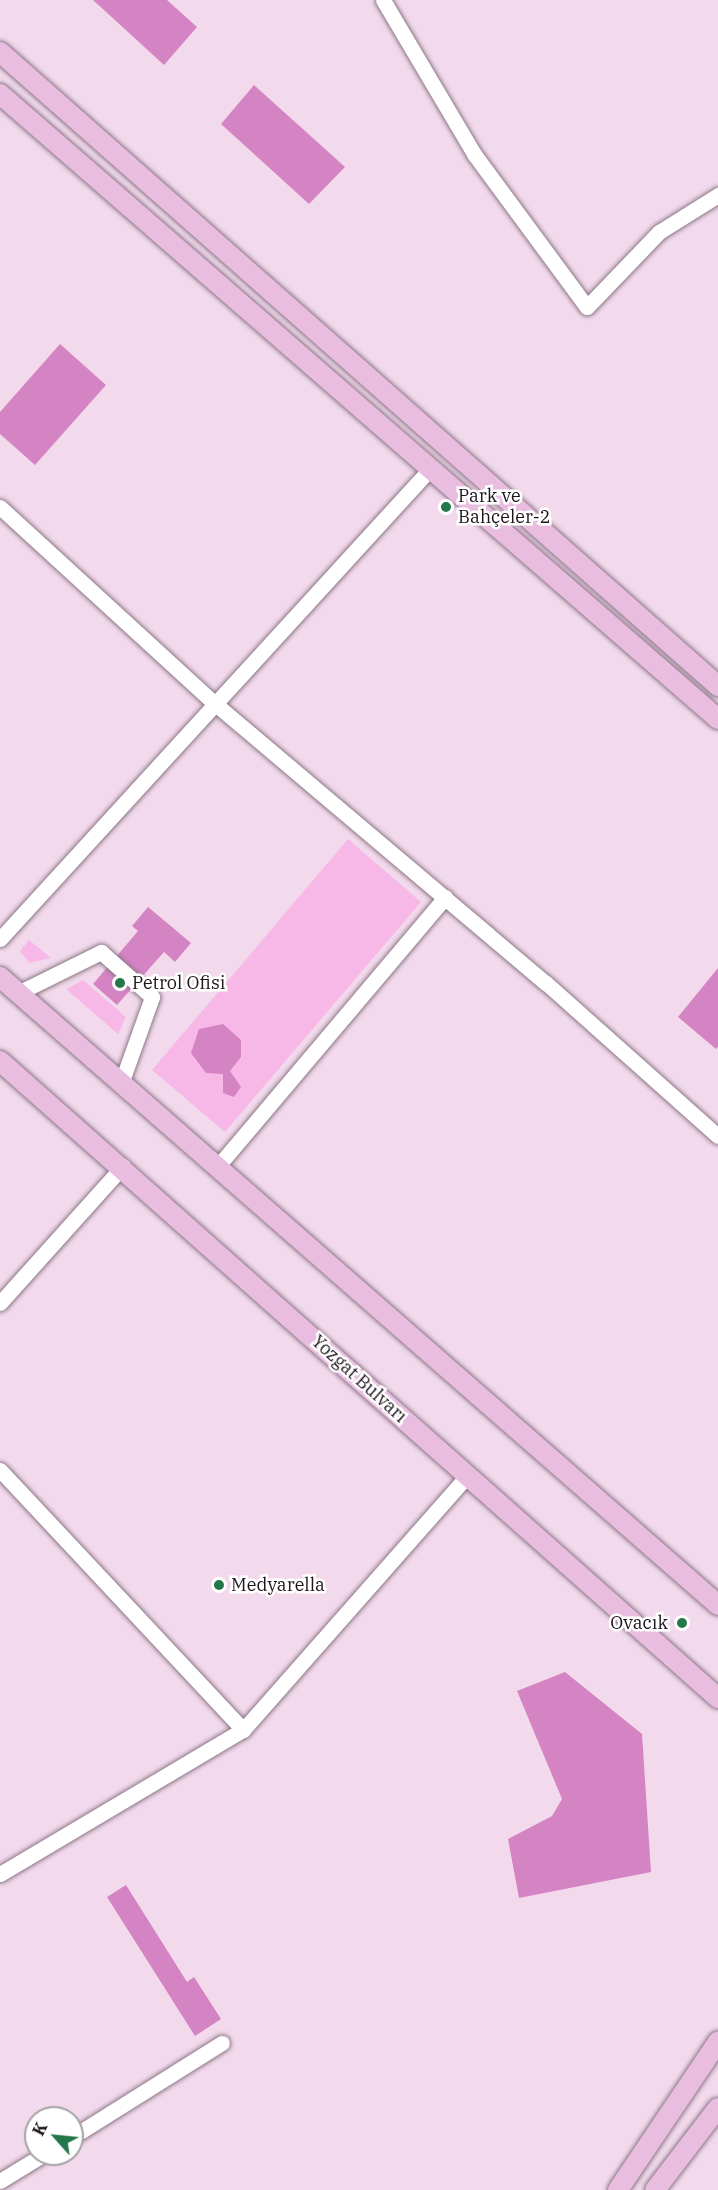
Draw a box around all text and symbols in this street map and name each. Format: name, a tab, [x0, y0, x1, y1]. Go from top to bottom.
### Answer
place label: Park ve Bahçeler-2	[458, 486, 551, 528]
marker: Park ve Bahçeler-2	[439, 500, 453, 514]
place label: Petrol Ofisi	[132, 972, 225, 994]
marker: Petrol Ofisi	[113, 976, 127, 990]
street label: Yozgat Bulvarı	[307, 1331, 411, 1427]
place label: Medyarella	[231, 1574, 325, 1596]
marker: Medyarella	[212, 1578, 226, 1592]
place label: Ovacık	[610, 1612, 668, 1634]
marker: Ovacık	[673, 1614, 691, 1632]
north arrow	[24, 2106, 84, 2166]
text: K	[28, 2119, 51, 2139]

